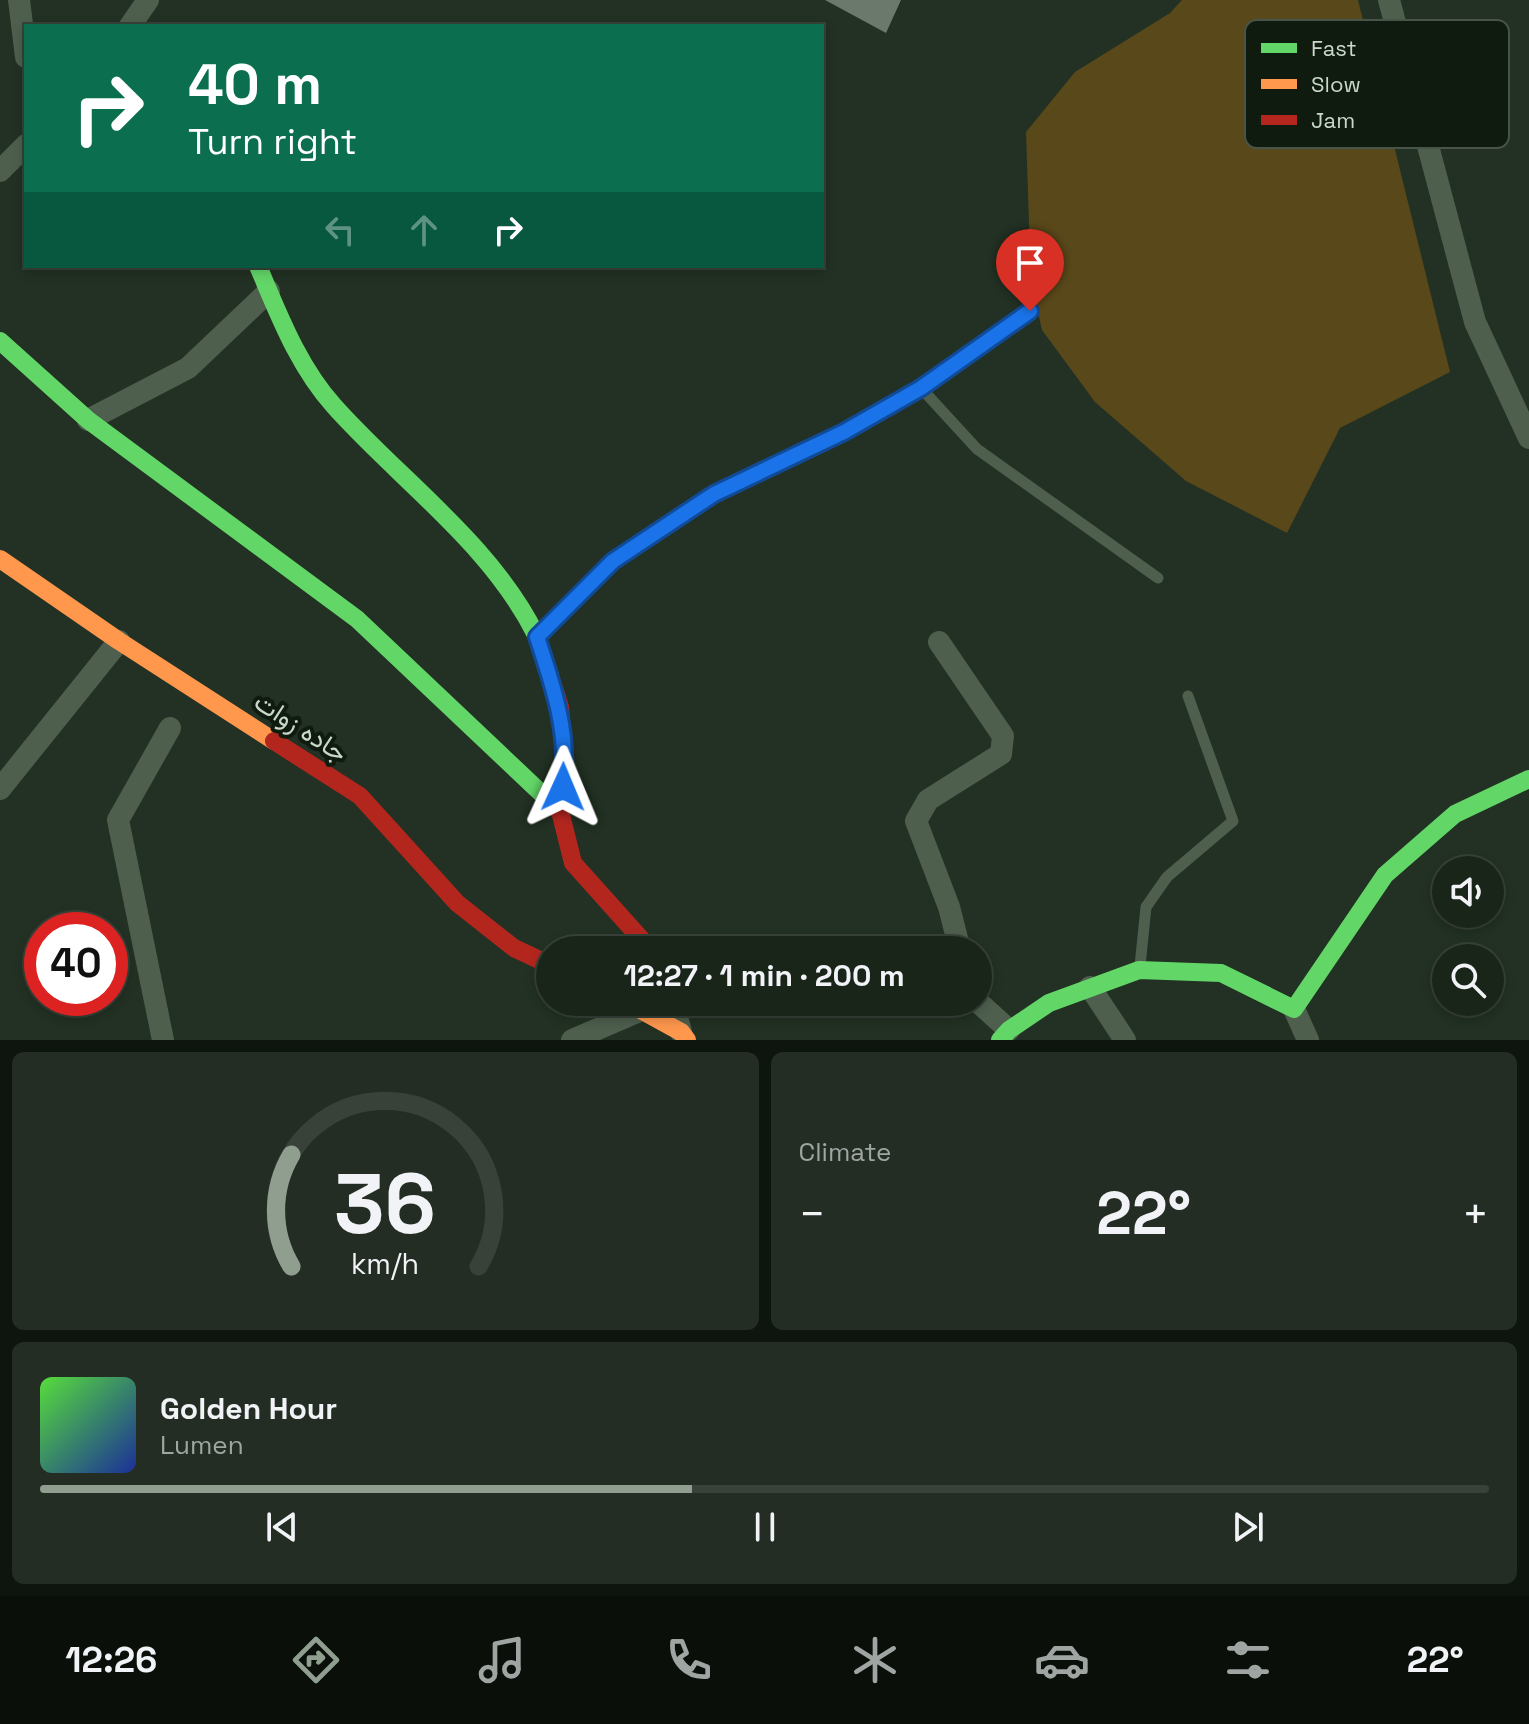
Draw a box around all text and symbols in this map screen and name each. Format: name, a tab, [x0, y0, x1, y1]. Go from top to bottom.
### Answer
legend	[1245, 20, 1509, 148]
text: Fast	[1311, 34, 1357, 62]
text: 40 m	[188, 49, 322, 120]
icon: right	[56, 56, 160, 160]
text: Slow	[1311, 70, 1361, 98]
text: Jam	[1311, 106, 1355, 134]
text: Turn right	[188, 119, 357, 165]
icon: left	[318, 208, 362, 252]
icon: ahead	[402, 208, 446, 252]
icon: right	[486, 208, 530, 252]
pin	[996, 229, 1064, 311]
icon: arrive	[1008, 241, 1052, 285]
street label: جاده زوات	[248, 684, 354, 770]
position arrow	[521, 745, 605, 829]
map controls	[1432, 856, 1504, 1016]
button: sound	[1432, 856, 1504, 928]
speed limit sign: 40	[24, 912, 128, 1016]
button: search	[1432, 944, 1504, 1016]
text: 12:27 · 1 min · 200 m	[623, 956, 905, 995]
text: Climate	[799, 1135, 891, 1169]
text: 36	[334, 1151, 436, 1257]
text: 22°	[1096, 1175, 1191, 1252]
text: −	[799, 1186, 826, 1242]
text: +	[1462, 1186, 1489, 1242]
text: km/h	[351, 1246, 419, 1282]
text: Golden Hour	[160, 1389, 337, 1428]
text: Lumen	[160, 1428, 244, 1462]
icon: previous	[260, 1505, 304, 1549]
icon: pause	[743, 1505, 787, 1549]
icon: next	[1226, 1505, 1270, 1549]
icon: directions	[288, 1632, 344, 1688]
icon: music	[474, 1632, 530, 1688]
icon: phone	[661, 1632, 717, 1688]
icon: climate	[847, 1632, 903, 1688]
icon: car	[1034, 1632, 1090, 1688]
icon: filters	[1220, 1632, 1276, 1688]
text: 12:26	[65, 1637, 157, 1683]
text: 22°	[1407, 1637, 1464, 1683]

